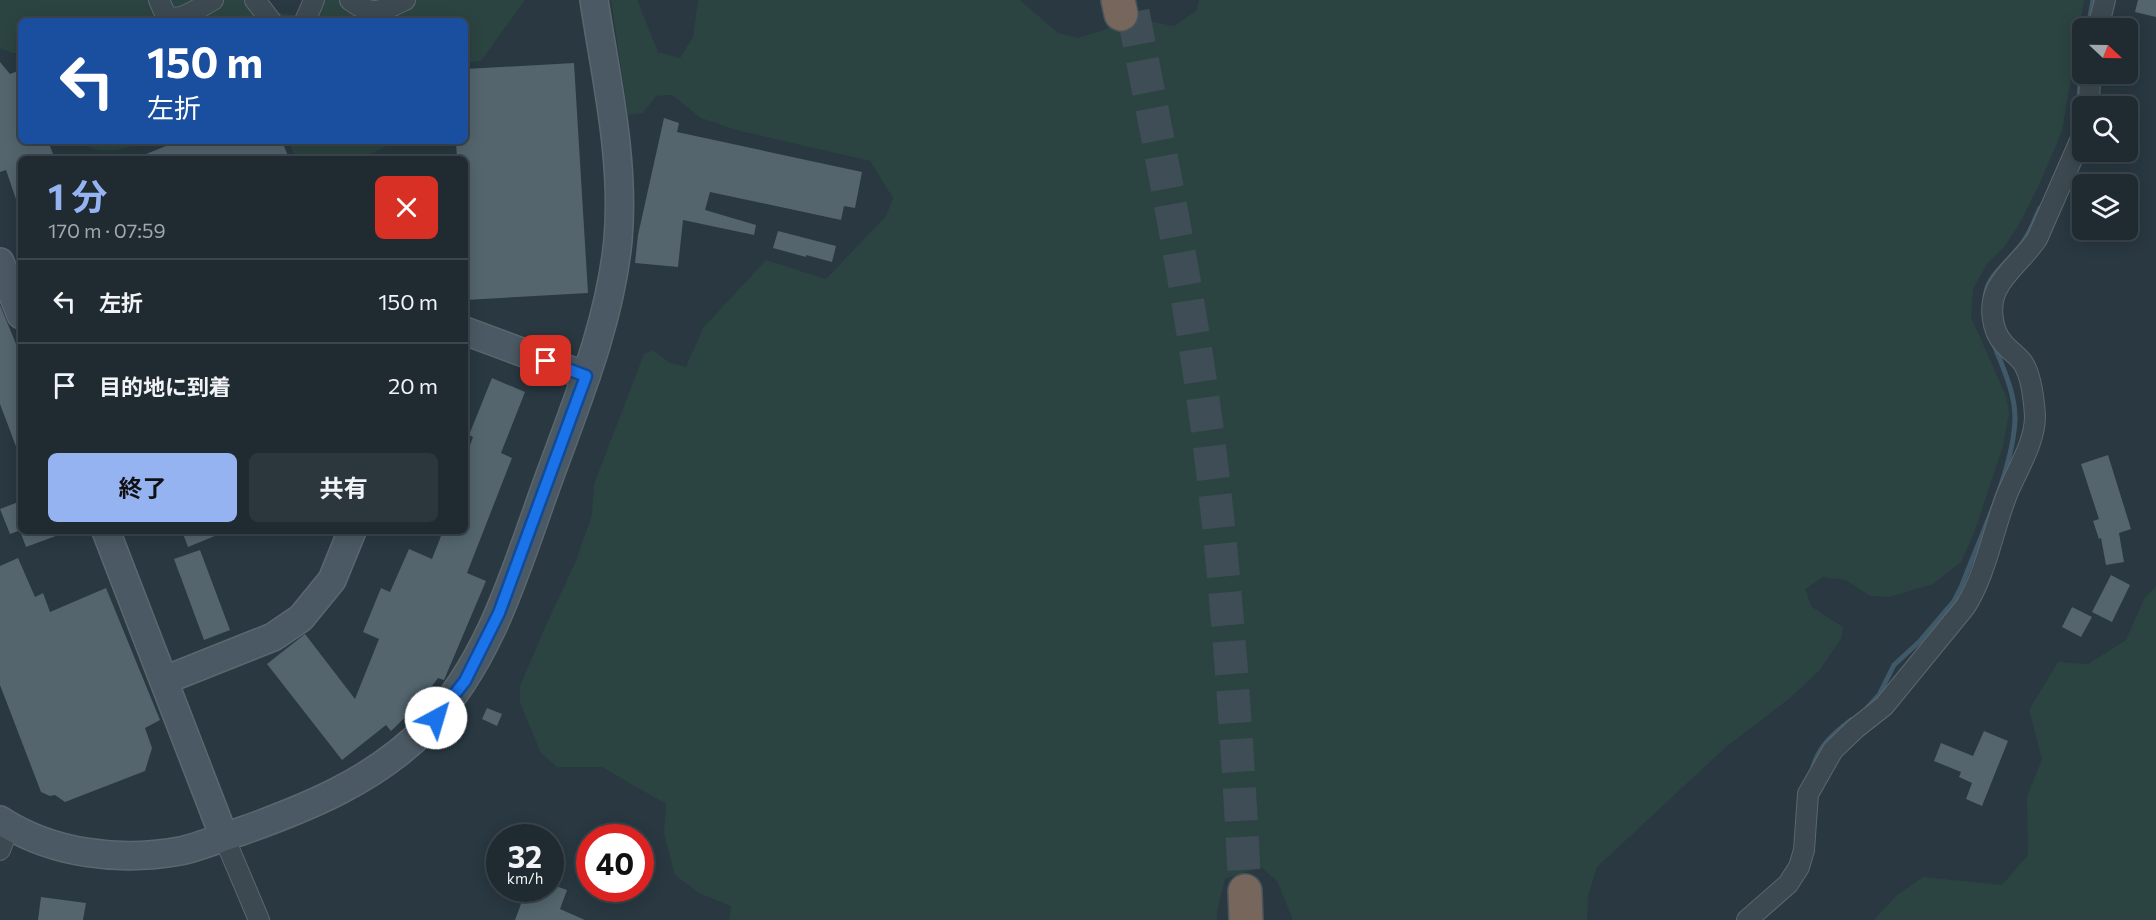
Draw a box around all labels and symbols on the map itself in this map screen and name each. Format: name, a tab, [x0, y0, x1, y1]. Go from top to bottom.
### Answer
north arrow	[2072, 18, 2138, 84]
pin	[520, 335, 571, 386]
position arrow	[404, 686, 468, 750]
speed limit sign: 40	[576, 824, 654, 902]

